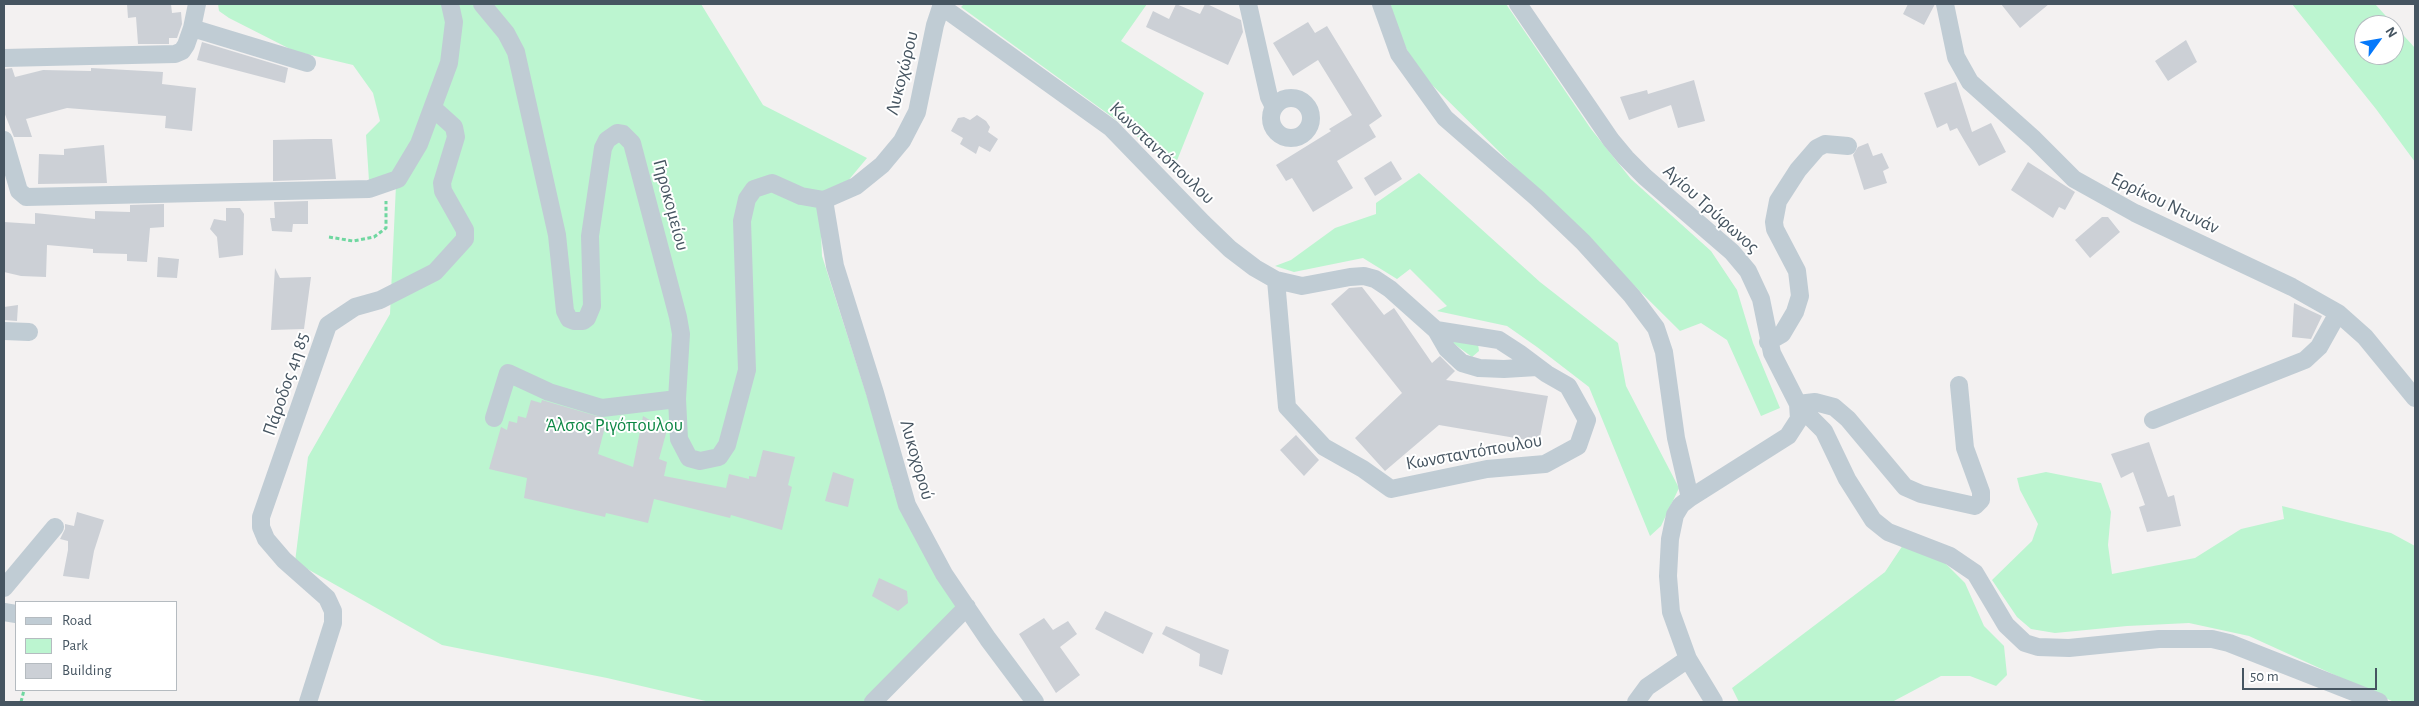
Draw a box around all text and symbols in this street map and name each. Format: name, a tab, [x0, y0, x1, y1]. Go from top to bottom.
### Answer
north arrow	[2354, 15, 2404, 65]
text: N	[2382, 25, 2399, 40]
street label: Λυκοχώρου	[881, 29, 923, 117]
street label: Κωνσταντόπουλου	[1104, 97, 1220, 209]
street label: Γηροκομείου	[648, 157, 694, 253]
street label: Αγίου Τρύφωνος	[1658, 160, 1764, 258]
street label: Ερρίκου Ντυνάν	[2107, 167, 2223, 239]
street label: Πάροδος 4η 85	[258, 329, 314, 439]
park label: Άλσος Ριγόπουλου	[545, 414, 683, 436]
street label: Λυκοχορού	[895, 417, 939, 503]
street label: Κωνσταντόπουλου	[1404, 429, 1544, 475]
legend	[15, 601, 178, 691]
text: Road	[62, 613, 92, 628]
text: Park	[62, 638, 88, 653]
scale bar	[2244, 658, 2379, 690]
text: Building	[62, 663, 112, 678]
text: 50 m	[2250, 669, 2279, 684]

